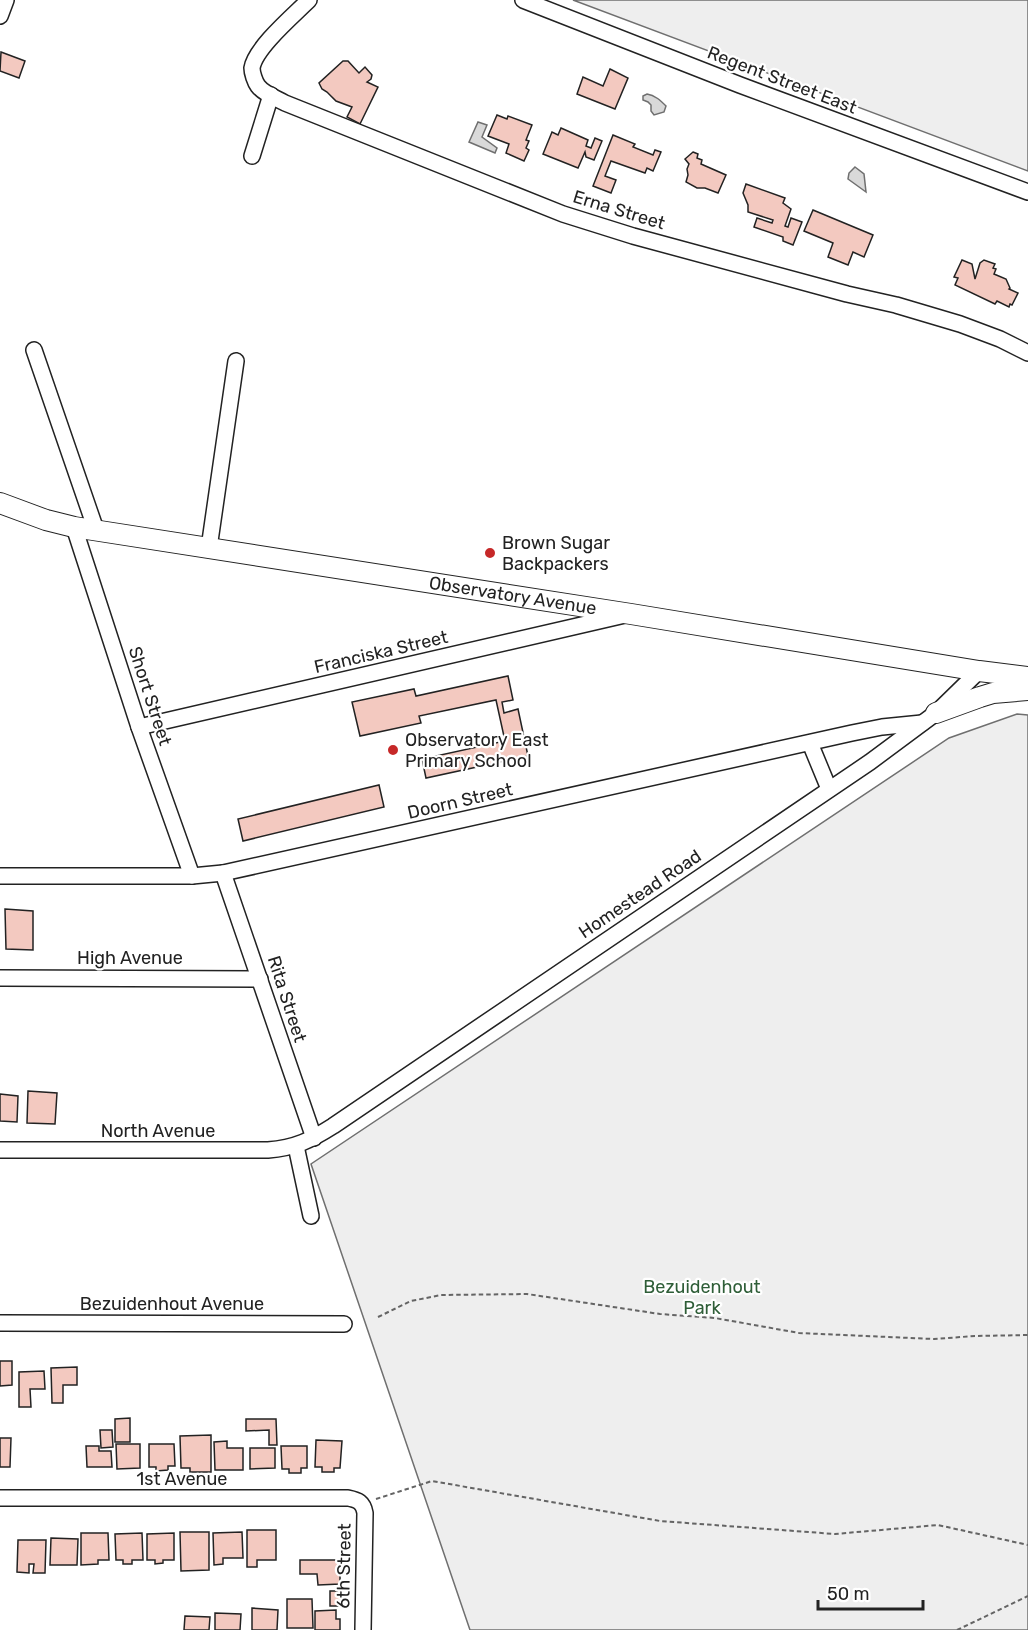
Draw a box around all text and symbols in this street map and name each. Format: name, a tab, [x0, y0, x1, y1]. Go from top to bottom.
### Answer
street label: Regent Street East	[704, 41, 860, 119]
street label: Erna Street	[570, 186, 668, 234]
place label: Brown Sugar Backpackers	[502, 532, 610, 575]
marker: Brown Sugar Backpackers	[483, 546, 497, 560]
street label: Observatory Avenue	[427, 572, 598, 619]
street label: Franciska Street	[312, 626, 450, 678]
street label: Short Street	[124, 644, 176, 748]
place label: Observatory East Primary School	[405, 729, 549, 772]
marker: Observatory East Primary School	[386, 743, 400, 757]
street label: Doorn Street	[405, 778, 515, 824]
street label: Homestead Road	[574, 845, 706, 943]
street label: High Avenue	[77, 947, 183, 969]
street label: Rita Street	[263, 953, 311, 1045]
street label: North Avenue	[101, 1120, 215, 1142]
park label: Bezuidenhout Park	[643, 1276, 761, 1319]
street label: Bezuidenhout Avenue	[80, 1293, 264, 1315]
street label: 1st Avenue	[137, 1468, 227, 1490]
street label: 6th Street	[332, 1523, 356, 1609]
scale bar	[818, 1573, 923, 1611]
text: 50 m	[827, 1583, 870, 1605]

